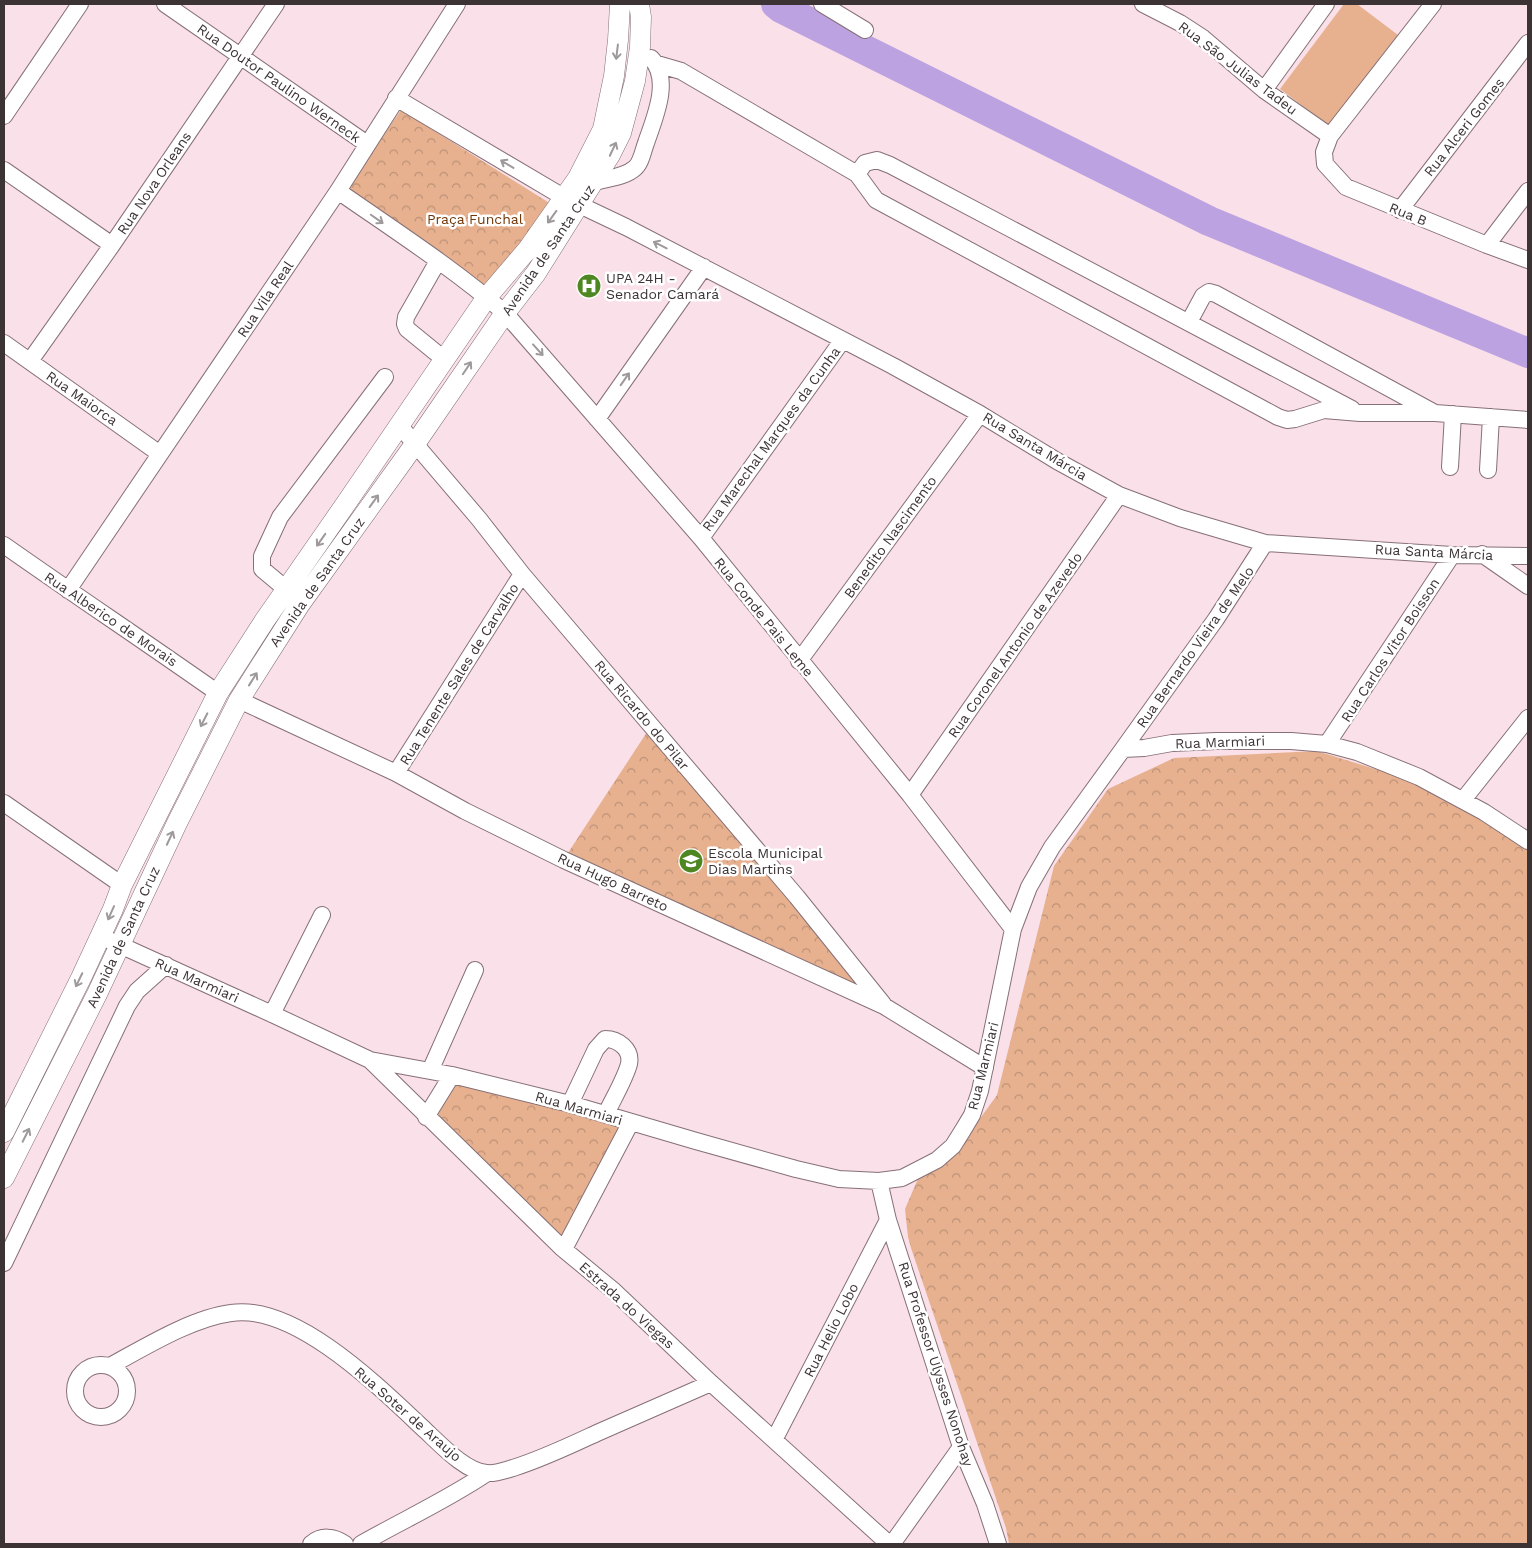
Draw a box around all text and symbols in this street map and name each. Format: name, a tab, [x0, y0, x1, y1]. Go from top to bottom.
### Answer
street label: Rua São Julias Tadeu	[1176, 18, 1300, 118]
street label: Rua Doutor Paulino Werneck	[194, 20, 364, 146]
one-way arrow	[612, 44, 622, 60]
street label: Rua Alceri Gomes	[1421, 75, 1507, 179]
street label: Rua Nova Orleans	[114, 129, 194, 237]
one-way arrow	[609, 142, 619, 157]
one-way arrow	[501, 158, 515, 168]
street label: Avenida de Santa Cruz	[498, 182, 598, 318]
street label: Rua B	[1387, 199, 1429, 229]
one-way arrow	[546, 210, 557, 223]
park label: Praça Funchal	[427, 211, 524, 227]
one-way arrow	[370, 214, 384, 224]
one-way arrow	[653, 240, 668, 250]
street label: Rua Vila Real	[234, 257, 297, 340]
place label: UPA 24H - Senador Camará	[606, 270, 719, 302]
hospital icon: UPA 24H - Senador Camará	[576, 273, 602, 299]
one-way arrow	[532, 343, 543, 356]
street label: Rua Marechal Marques da Cunha	[699, 344, 843, 534]
one-way arrow	[462, 361, 472, 375]
street label: Rua Maiorca	[43, 368, 121, 428]
one-way arrow	[620, 372, 630, 386]
street label: Rua Santa Márcia	[980, 409, 1090, 483]
street label: Benedito Nascimento	[840, 473, 940, 601]
one-way arrow	[369, 494, 379, 508]
street label: Avenida de Santa Cruz	[266, 514, 368, 650]
one-way arrow	[316, 532, 326, 546]
street label: Rua Santa Márcia	[1374, 541, 1494, 563]
street label: Rua Coronel Antonio de Azevedo	[945, 549, 1085, 741]
street label: Rua Conde Pais Leme	[711, 554, 817, 680]
street label: Rua Bernardo Vieira de Melo	[1133, 563, 1257, 731]
street label: Rua Alberico de Morais	[42, 569, 180, 669]
street label: Rua Carlos Vitor Boisson	[1338, 575, 1442, 725]
street label: Rua Tenente Sales de Carvalho	[396, 580, 522, 768]
street label: Rua Ricardo do Pilar	[591, 657, 693, 773]
one-way arrow	[248, 672, 258, 686]
one-way arrow	[199, 712, 208, 727]
street label: Rua Marmiari	[1175, 732, 1265, 752]
one-way arrow	[165, 831, 175, 846]
place label: Escola Municipal Dias Martins	[708, 845, 823, 877]
school or university icon: Escola Municipal Dias Martins	[678, 848, 704, 874]
street label: Rua Hugo Barreto	[555, 849, 671, 915]
street label: Avenida de Santa Cruz	[83, 864, 163, 1010]
one-way arrow	[105, 905, 115, 920]
street label: Rua Marmiari	[153, 954, 241, 1006]
one-way arrow	[74, 973, 84, 988]
street label: Rua Marmiari	[964, 1020, 1002, 1112]
street label: Rua Marmiari	[533, 1088, 625, 1128]
one-way arrow	[21, 1127, 31, 1142]
street label: Estrada do Viegas	[576, 1258, 678, 1352]
street label: Rua Professor Ulysses Nonohay	[895, 1260, 977, 1469]
street label: Rua Helio Lobo	[800, 1280, 862, 1380]
street label: Rua Soter de Araujo	[351, 1363, 465, 1465]

